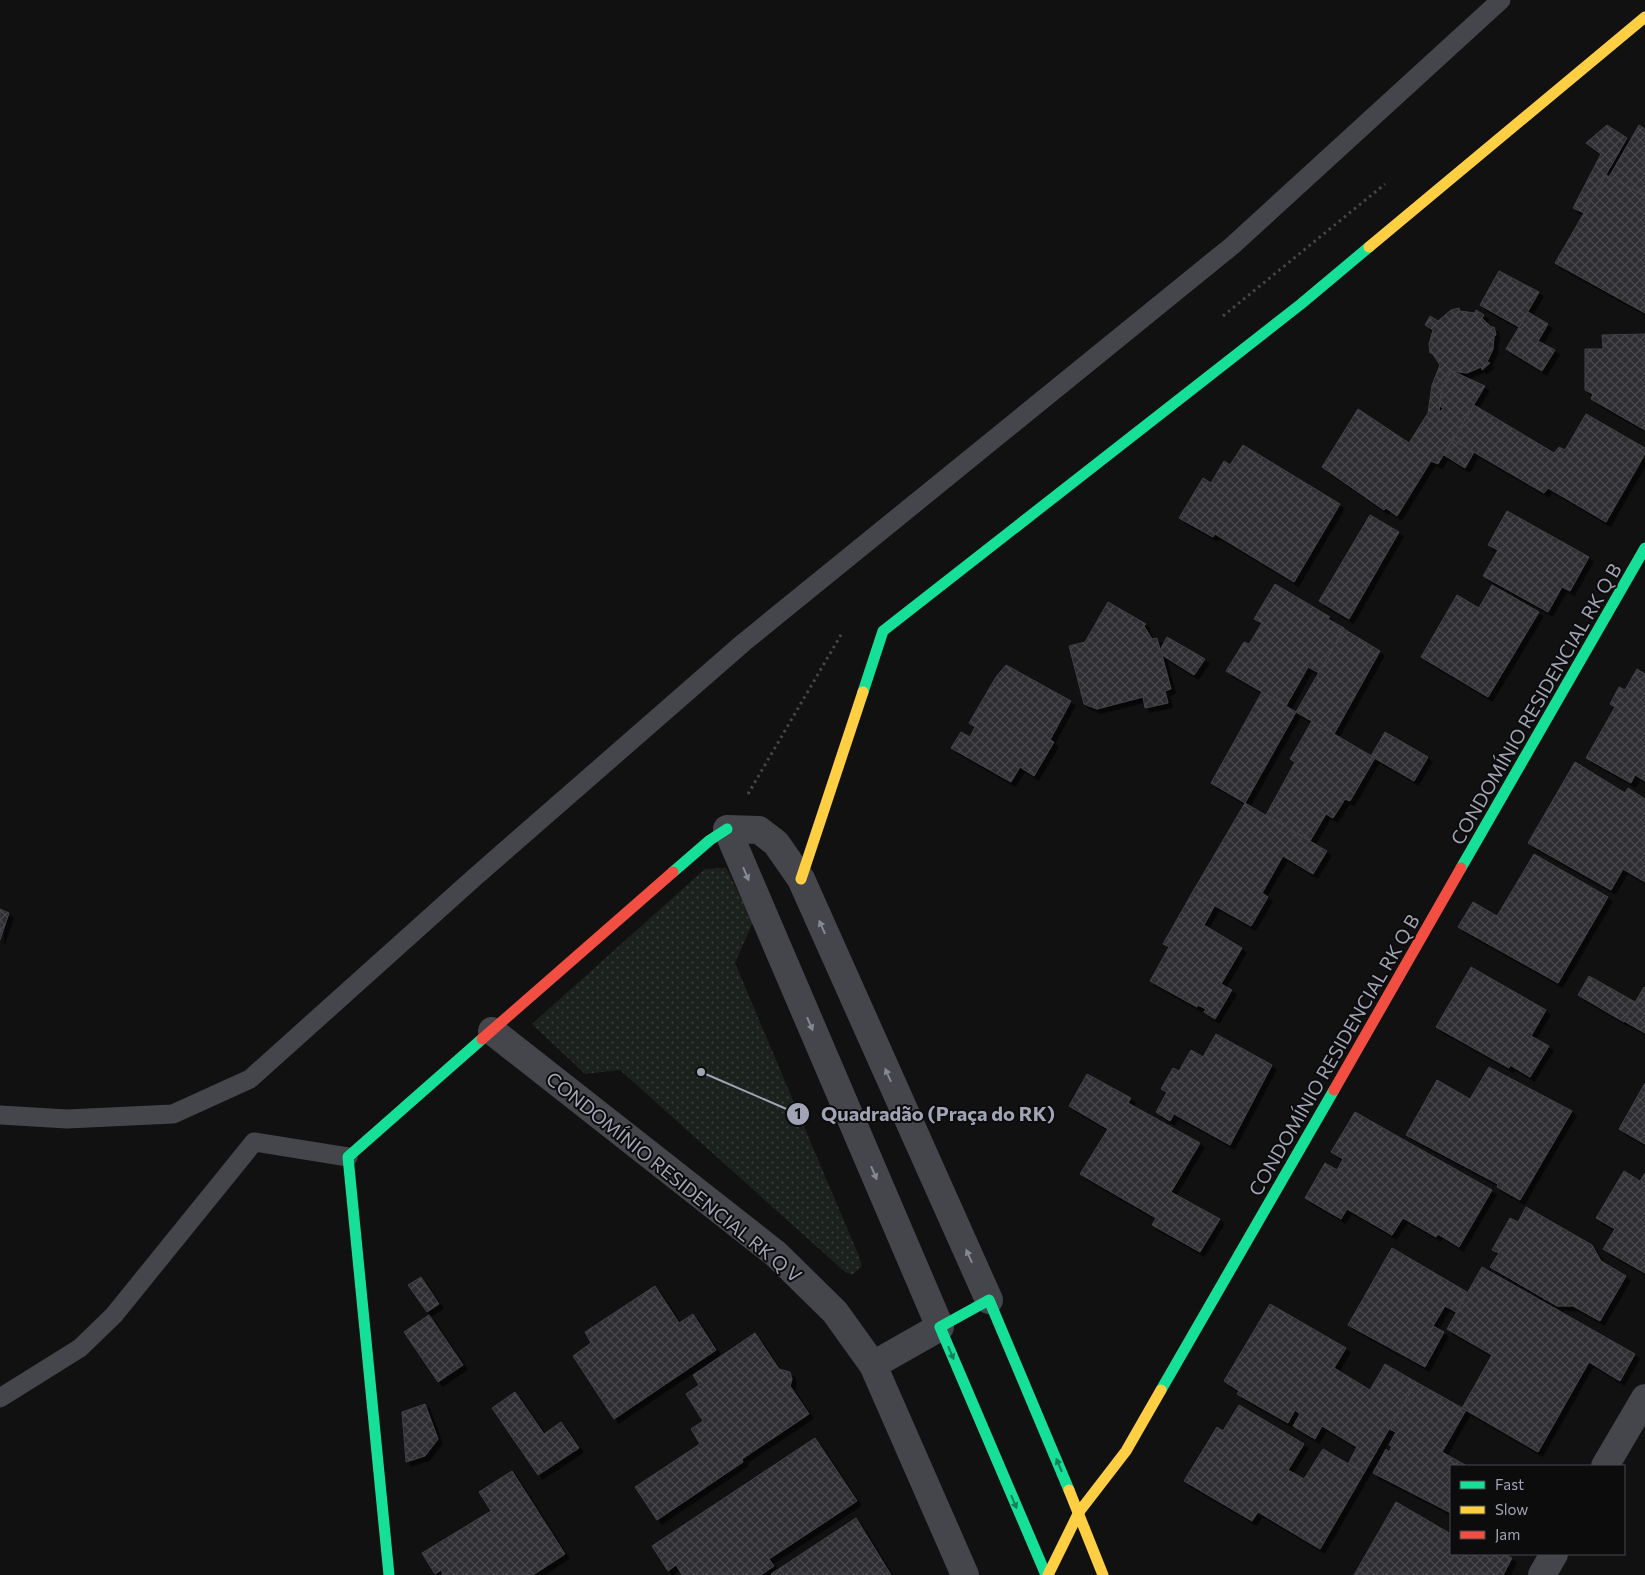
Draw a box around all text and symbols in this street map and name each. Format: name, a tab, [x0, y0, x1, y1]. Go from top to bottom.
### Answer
street label: CONDOMÍNIO RESIDENCIAL RK Q B	[1445, 559, 1626, 848]
one-way arrow	[742, 867, 750, 881]
street label: CONDOMÍNIO RESIDENCIAL RK Q B	[1243, 910, 1424, 1199]
one-way arrow	[818, 920, 826, 934]
one-way arrow	[806, 1017, 814, 1031]
street label: CONDOMÍNIO RESIDENCIAL RK Q V	[542, 1066, 807, 1287]
one-way arrow	[884, 1068, 892, 1082]
callout: Quadradão (Praça do RK)	[786, 1096, 1064, 1131]
text: Quadradão (Praça do RK)	[821, 1101, 1055, 1125]
text: 1	[795, 1104, 801, 1122]
one-way arrow	[870, 1166, 878, 1180]
one-way arrow	[964, 1249, 972, 1263]
one-way arrow	[947, 1345, 955, 1360]
one-way arrow	[1055, 1457, 1063, 1472]
legend	[1450, 1465, 1625, 1555]
text: Fast	[1495, 1475, 1524, 1493]
one-way arrow	[1011, 1495, 1019, 1509]
text: Slow	[1495, 1500, 1528, 1518]
text: Jam	[1495, 1525, 1520, 1543]

